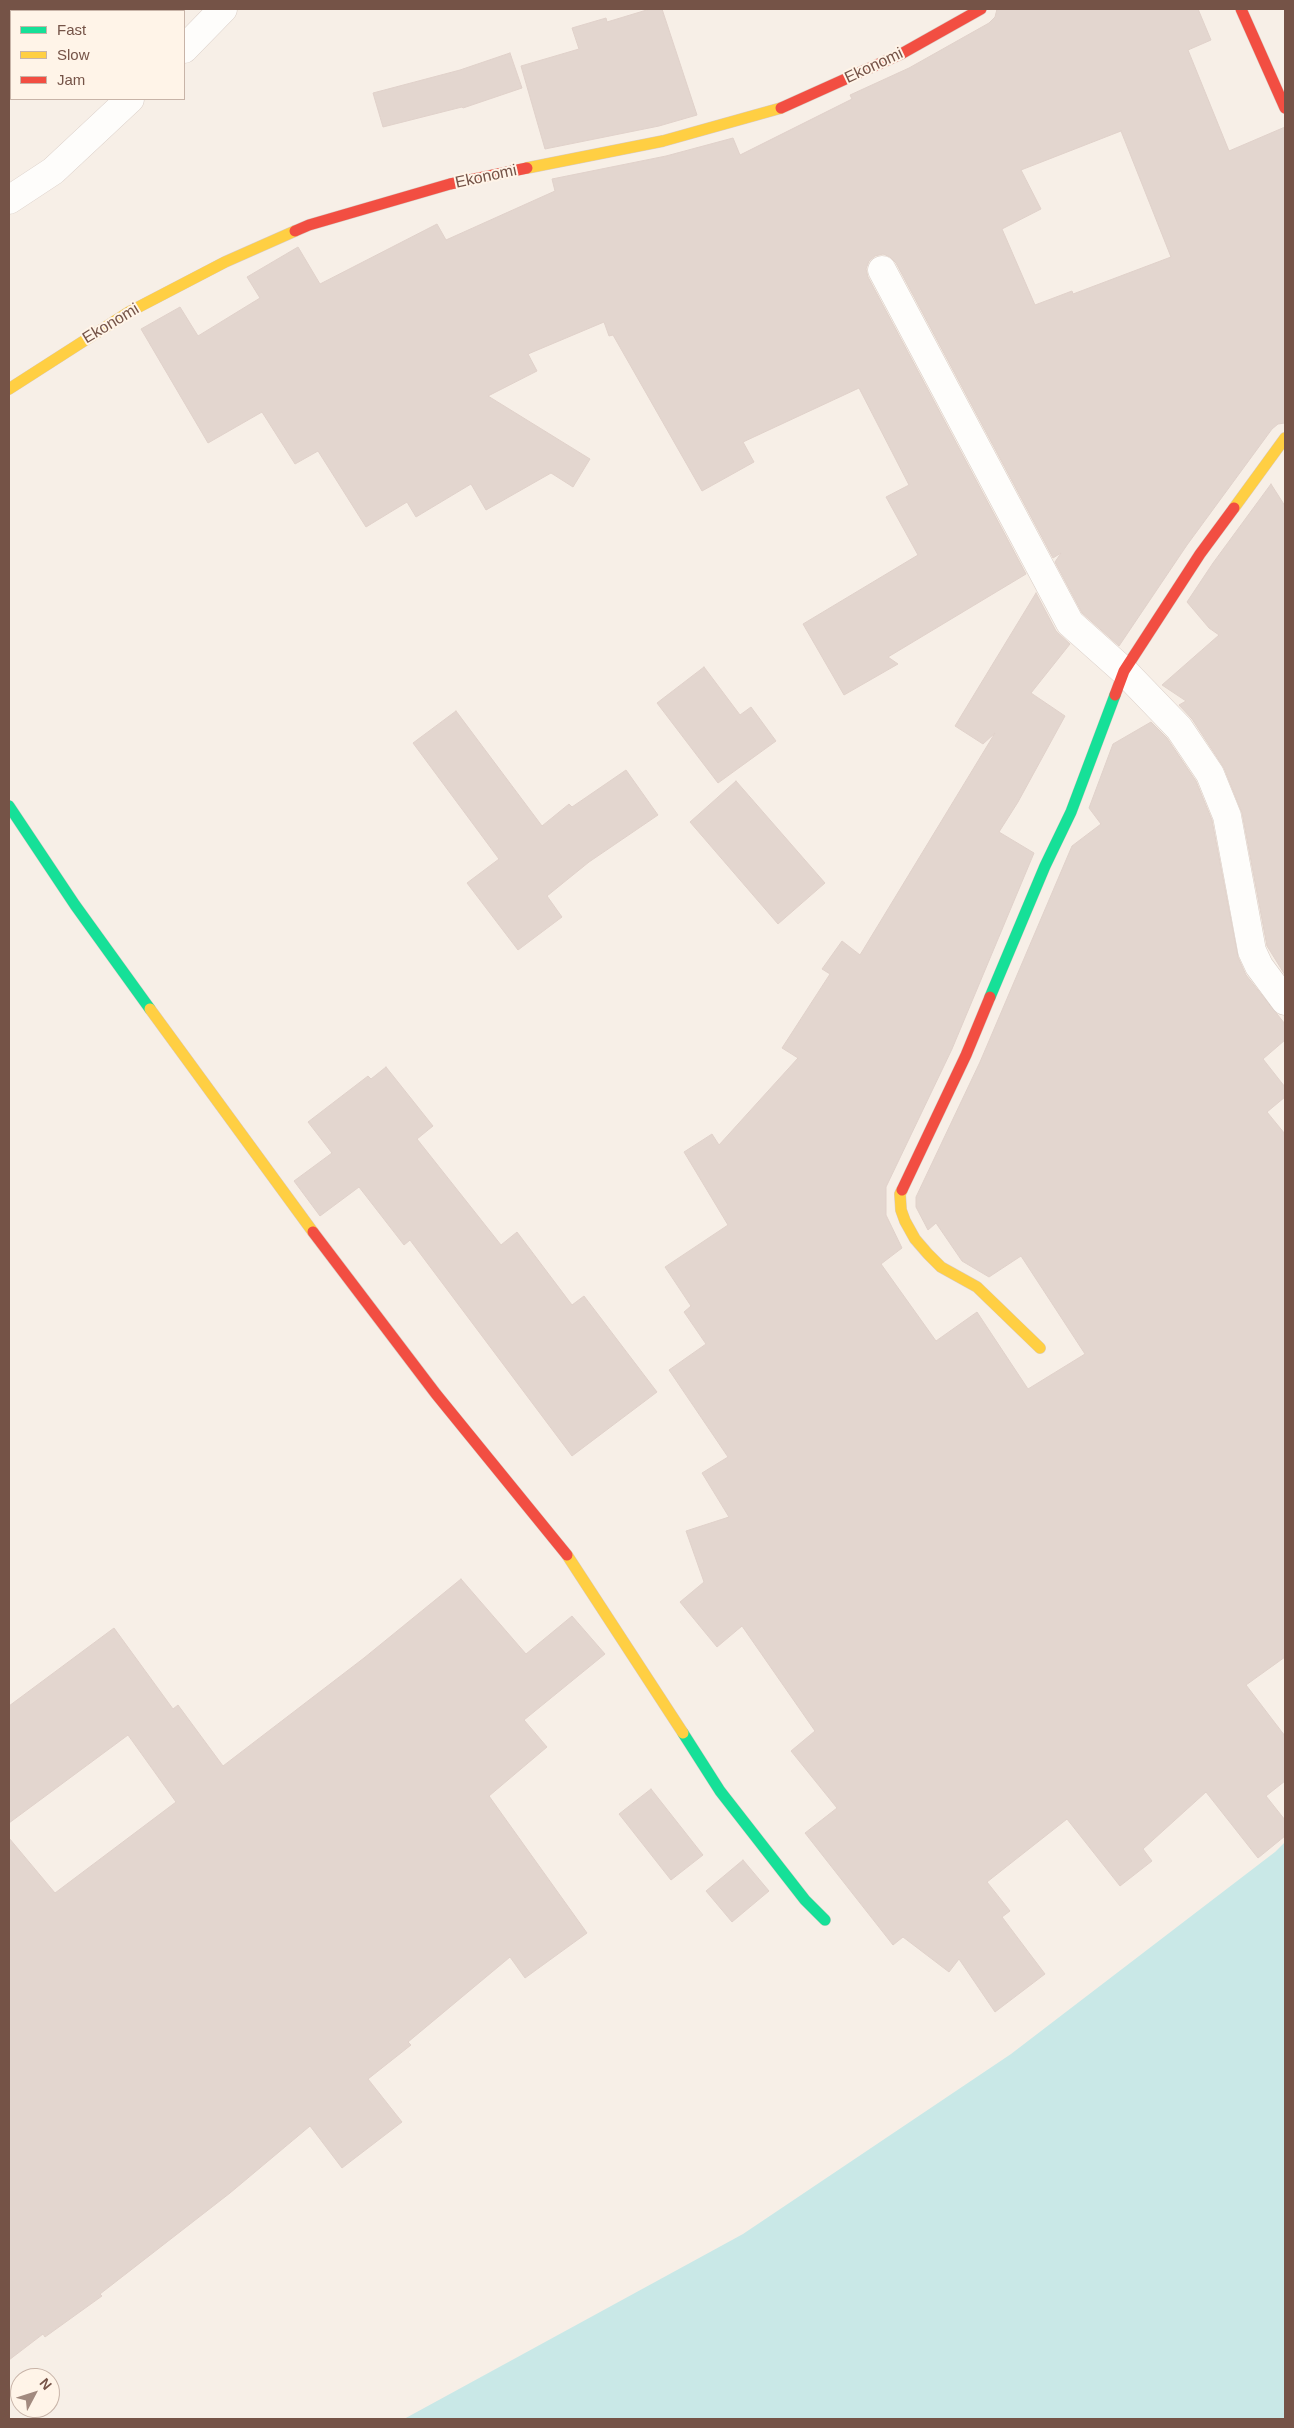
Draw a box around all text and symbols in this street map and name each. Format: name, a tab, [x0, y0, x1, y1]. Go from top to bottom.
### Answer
legend	[10, 10, 185, 100]
text: Fast	[57, 21, 86, 38]
street label: Ekonomi	[842, 44, 906, 88]
text: Slow	[57, 46, 90, 63]
text: Jam	[57, 71, 85, 88]
street label: Ekonomi	[454, 161, 518, 193]
street label: Ekonomi	[79, 300, 143, 348]
north arrow	[10, 2368, 60, 2418]
text: N	[36, 2375, 55, 2393]

